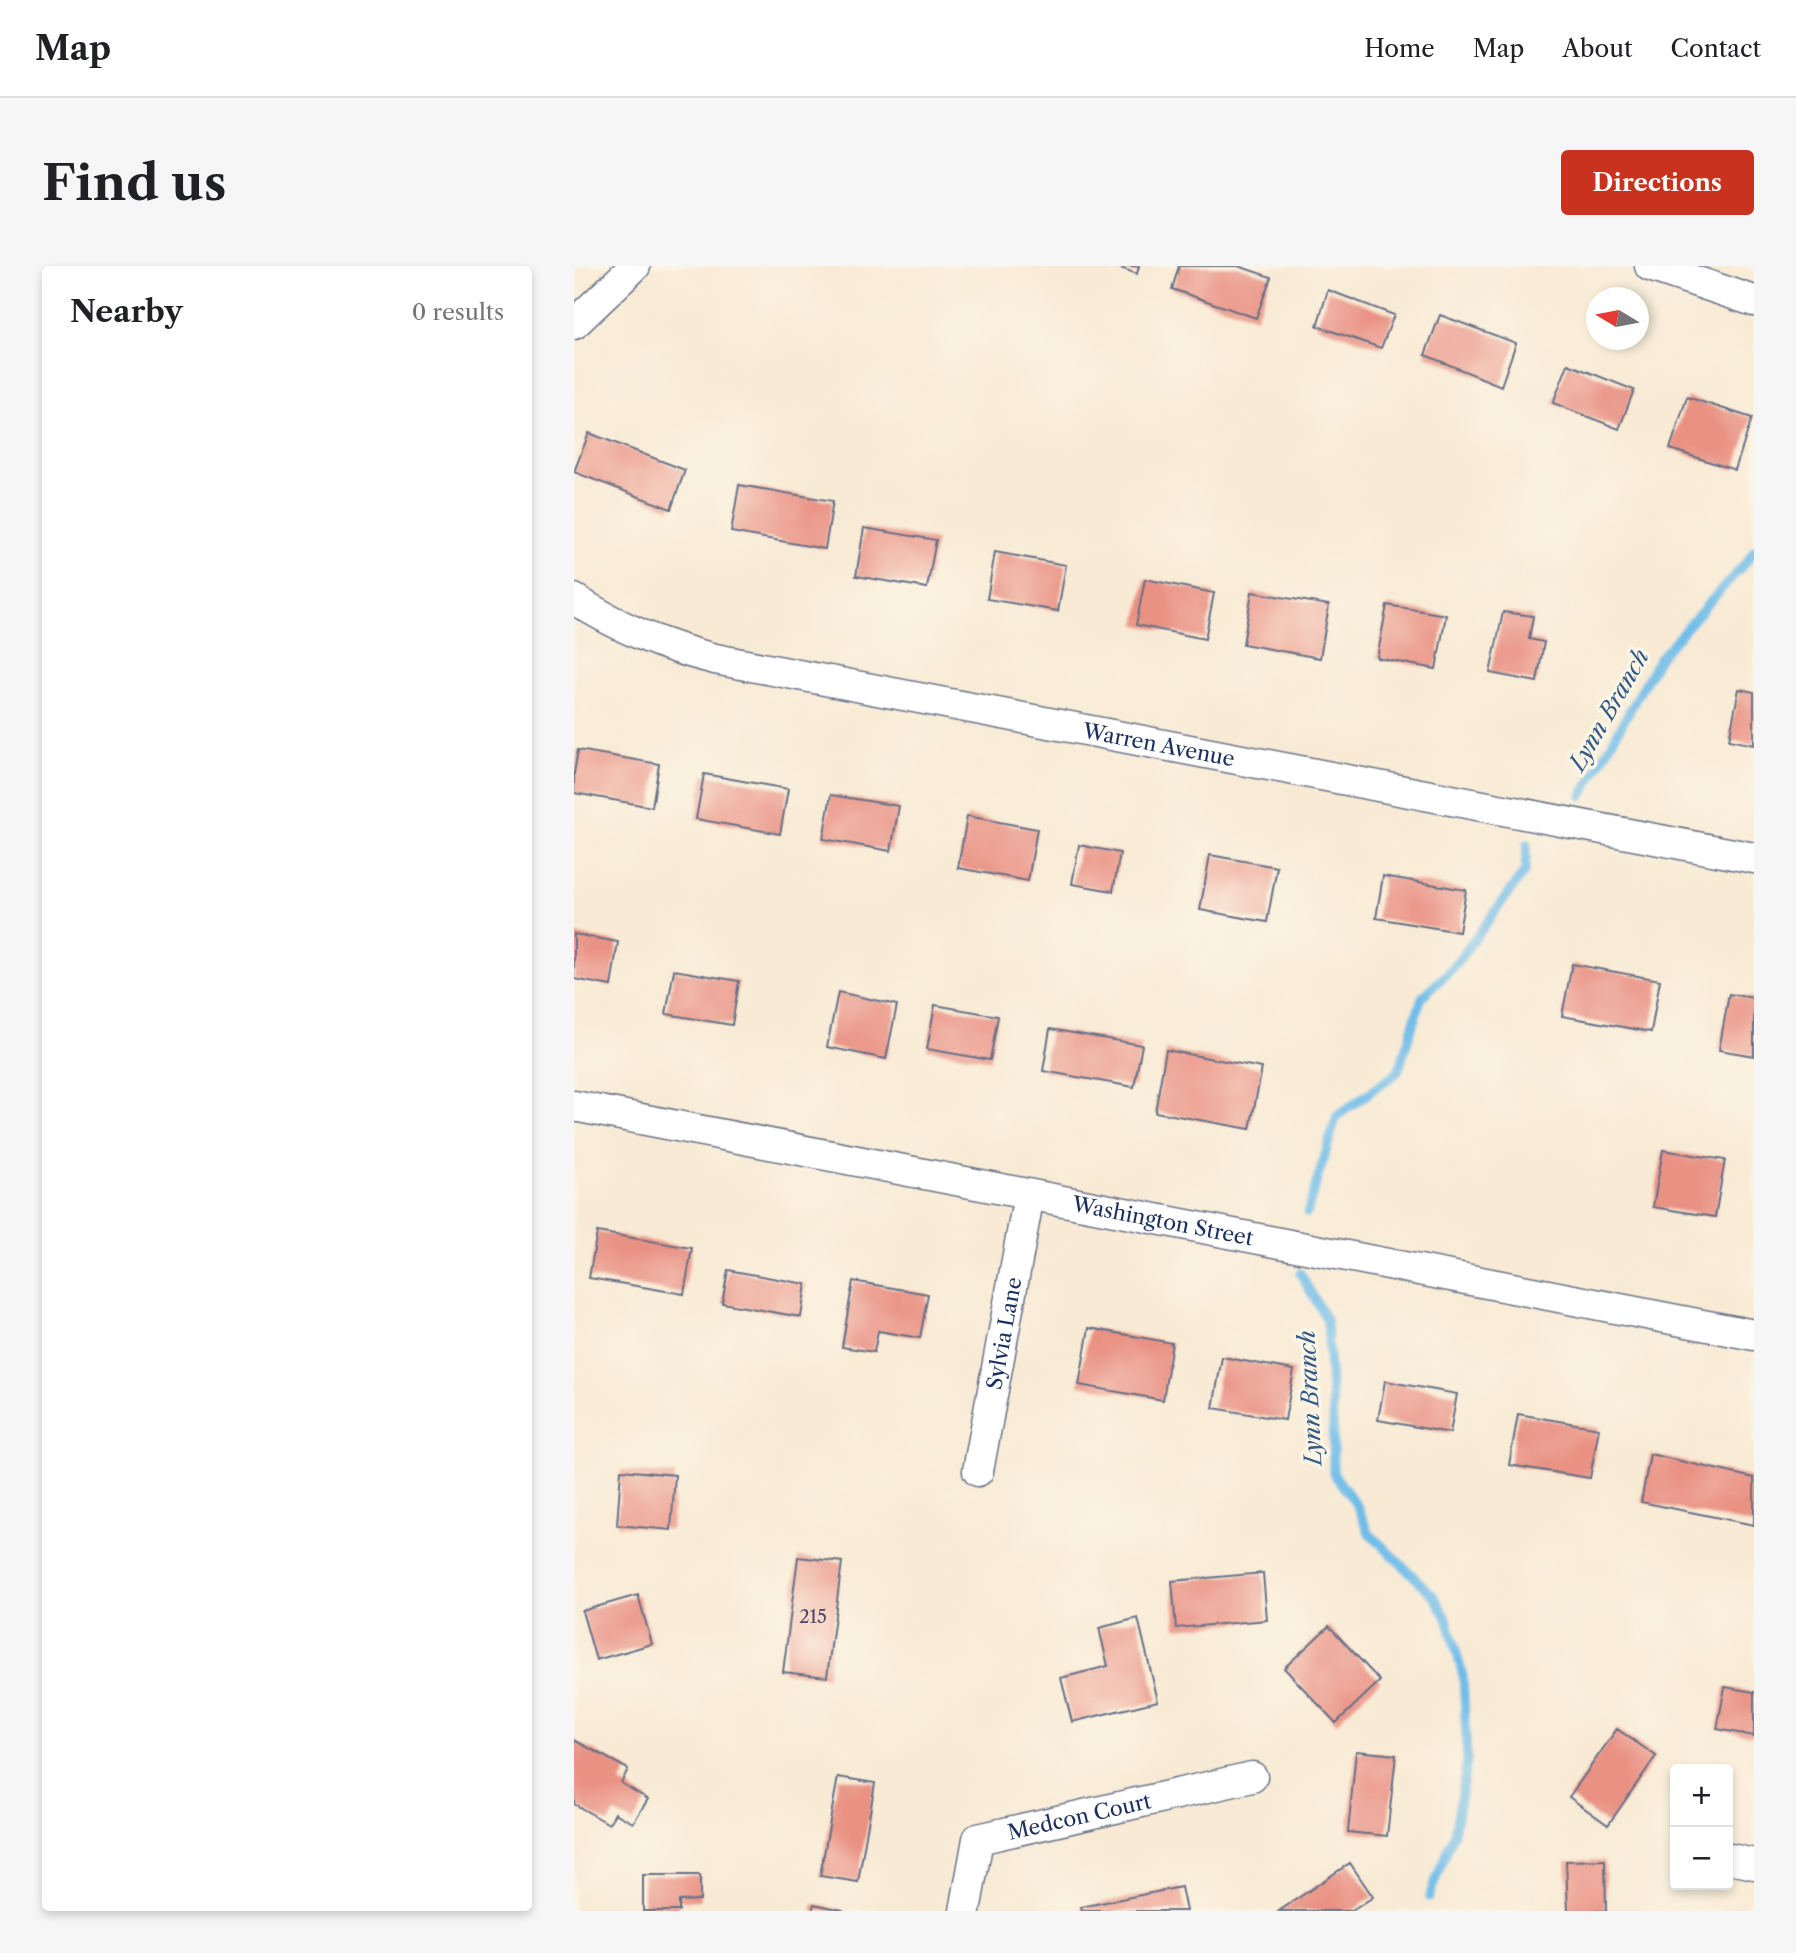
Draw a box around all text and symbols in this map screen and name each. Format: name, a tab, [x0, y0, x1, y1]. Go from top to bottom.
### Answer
text: Map	[35, 28, 111, 69]
text: Home	[1364, 34, 1435, 63]
text: Map	[1473, 34, 1524, 63]
text: About	[1562, 34, 1633, 63]
text: Contact	[1671, 34, 1761, 63]
button: Directions	[1561, 150, 1754, 215]
text: Find us	[42, 152, 226, 213]
north arrow	[1586, 287, 1649, 350]
text: Nearby	[70, 293, 183, 330]
text: 0 results	[412, 298, 504, 326]
water label: Lynn Branch	[1562, 644, 1655, 777]
street label: Warren Avenue	[1080, 717, 1237, 771]
street label: Washington Street	[1069, 1190, 1256, 1250]
street label: Sylvia Lane	[981, 1275, 1026, 1392]
water label: Lynn Branch	[1292, 1330, 1328, 1468]
house number: 215	[799, 1606, 827, 1628]
map controls	[1670, 1764, 1733, 1890]
button: +	[1670, 1764, 1733, 1827]
street label: Medcon Court	[1005, 1788, 1154, 1844]
button: −	[1670, 1827, 1733, 1890]

